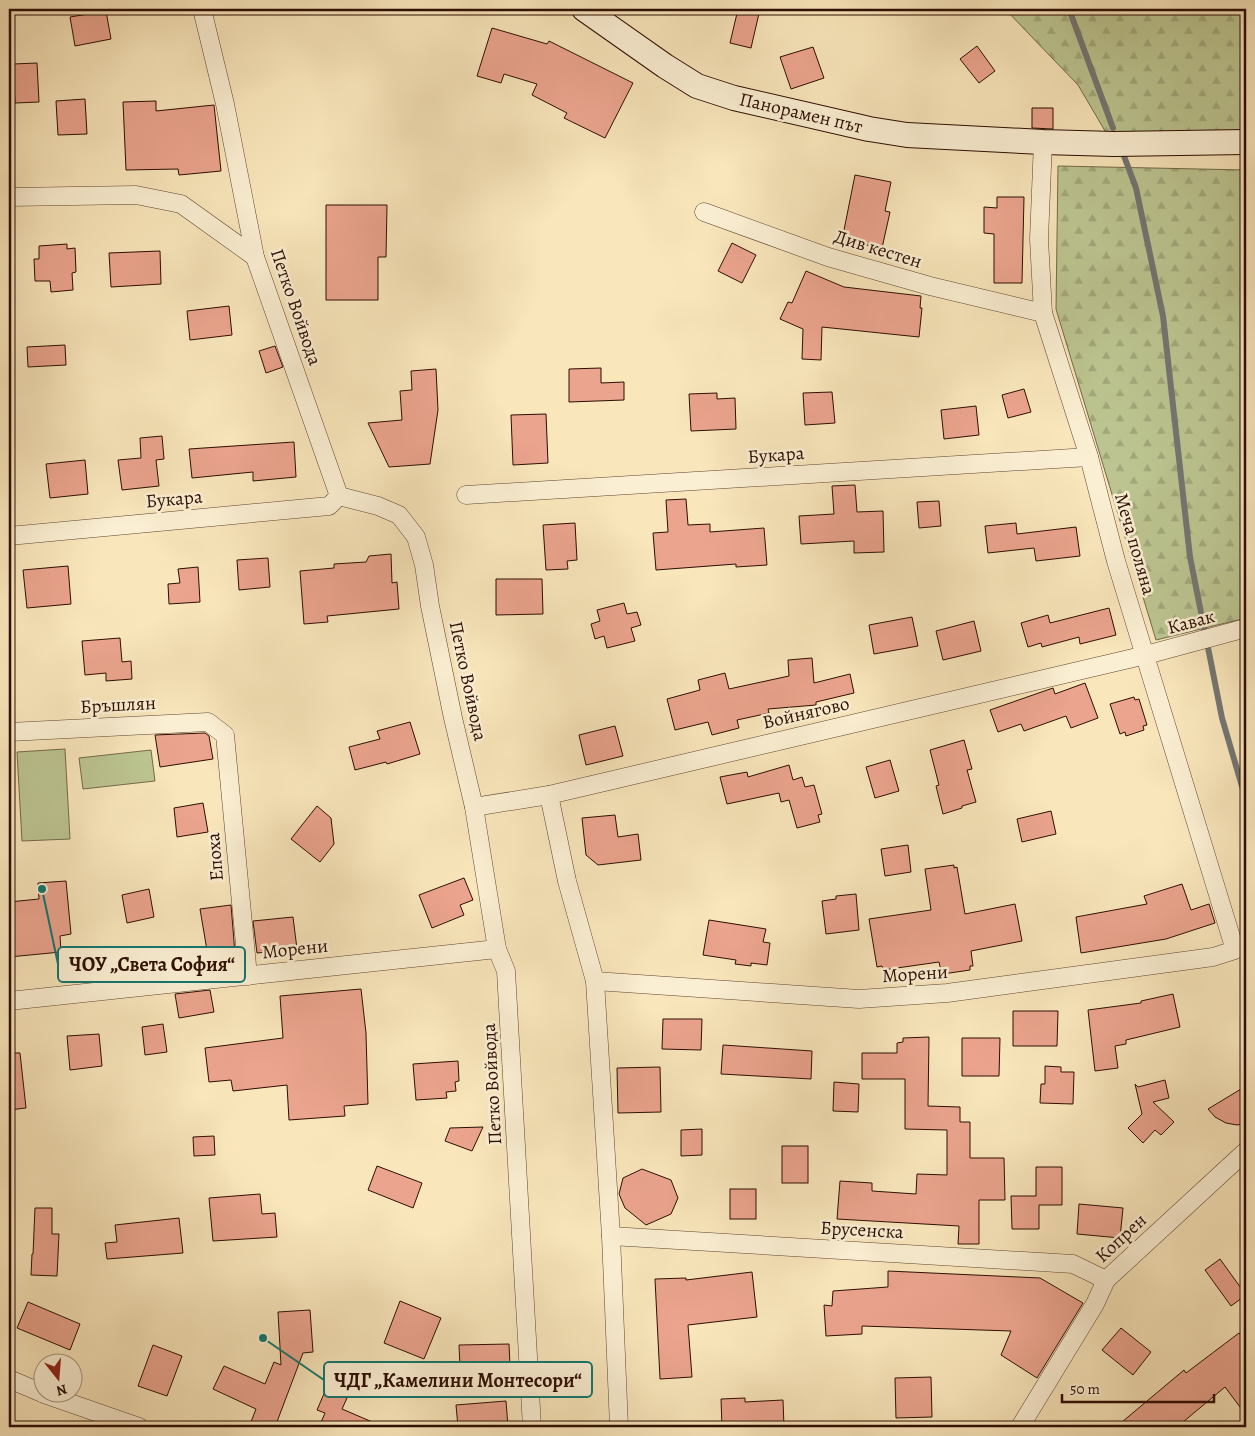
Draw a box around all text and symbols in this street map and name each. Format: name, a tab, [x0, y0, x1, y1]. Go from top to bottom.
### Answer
street label: Панорамен път	[737, 86, 866, 140]
street label: Див кестен	[831, 223, 925, 275]
street label: Петко Войвода	[264, 245, 328, 369]
street label: Букара	[747, 440, 806, 470]
street label: Букара	[145, 484, 204, 514]
street label: Меча поляна	[1108, 490, 1162, 598]
street label: Кавак	[1164, 603, 1218, 641]
street label: Петко Войвода	[443, 619, 493, 743]
street label: Бръшлян	[79, 690, 157, 720]
street label: Войнягово	[760, 690, 852, 736]
street label: Епоха	[200, 832, 230, 882]
street label: Морени	[261, 933, 329, 965]
callout: ЧОУ „Света София“	[58, 947, 245, 982]
text: ЧОУ „Света София“	[69, 951, 235, 978]
street label: Морени	[881, 959, 949, 989]
street label: Петко Войвода	[476, 1022, 508, 1145]
street label: Копрен	[1090, 1207, 1152, 1269]
street label: Брусенска	[820, 1215, 905, 1245]
north arrow	[32, 1354, 82, 1404]
callout: ЧДГ „Камелини Монтесори“	[324, 1362, 592, 1397]
text: ЧДГ „Камелини Монтесори“	[334, 1367, 582, 1394]
scale bar	[1062, 1371, 1215, 1403]
text: N	[54, 1379, 69, 1401]
text: 50 m	[1070, 1379, 1100, 1399]

